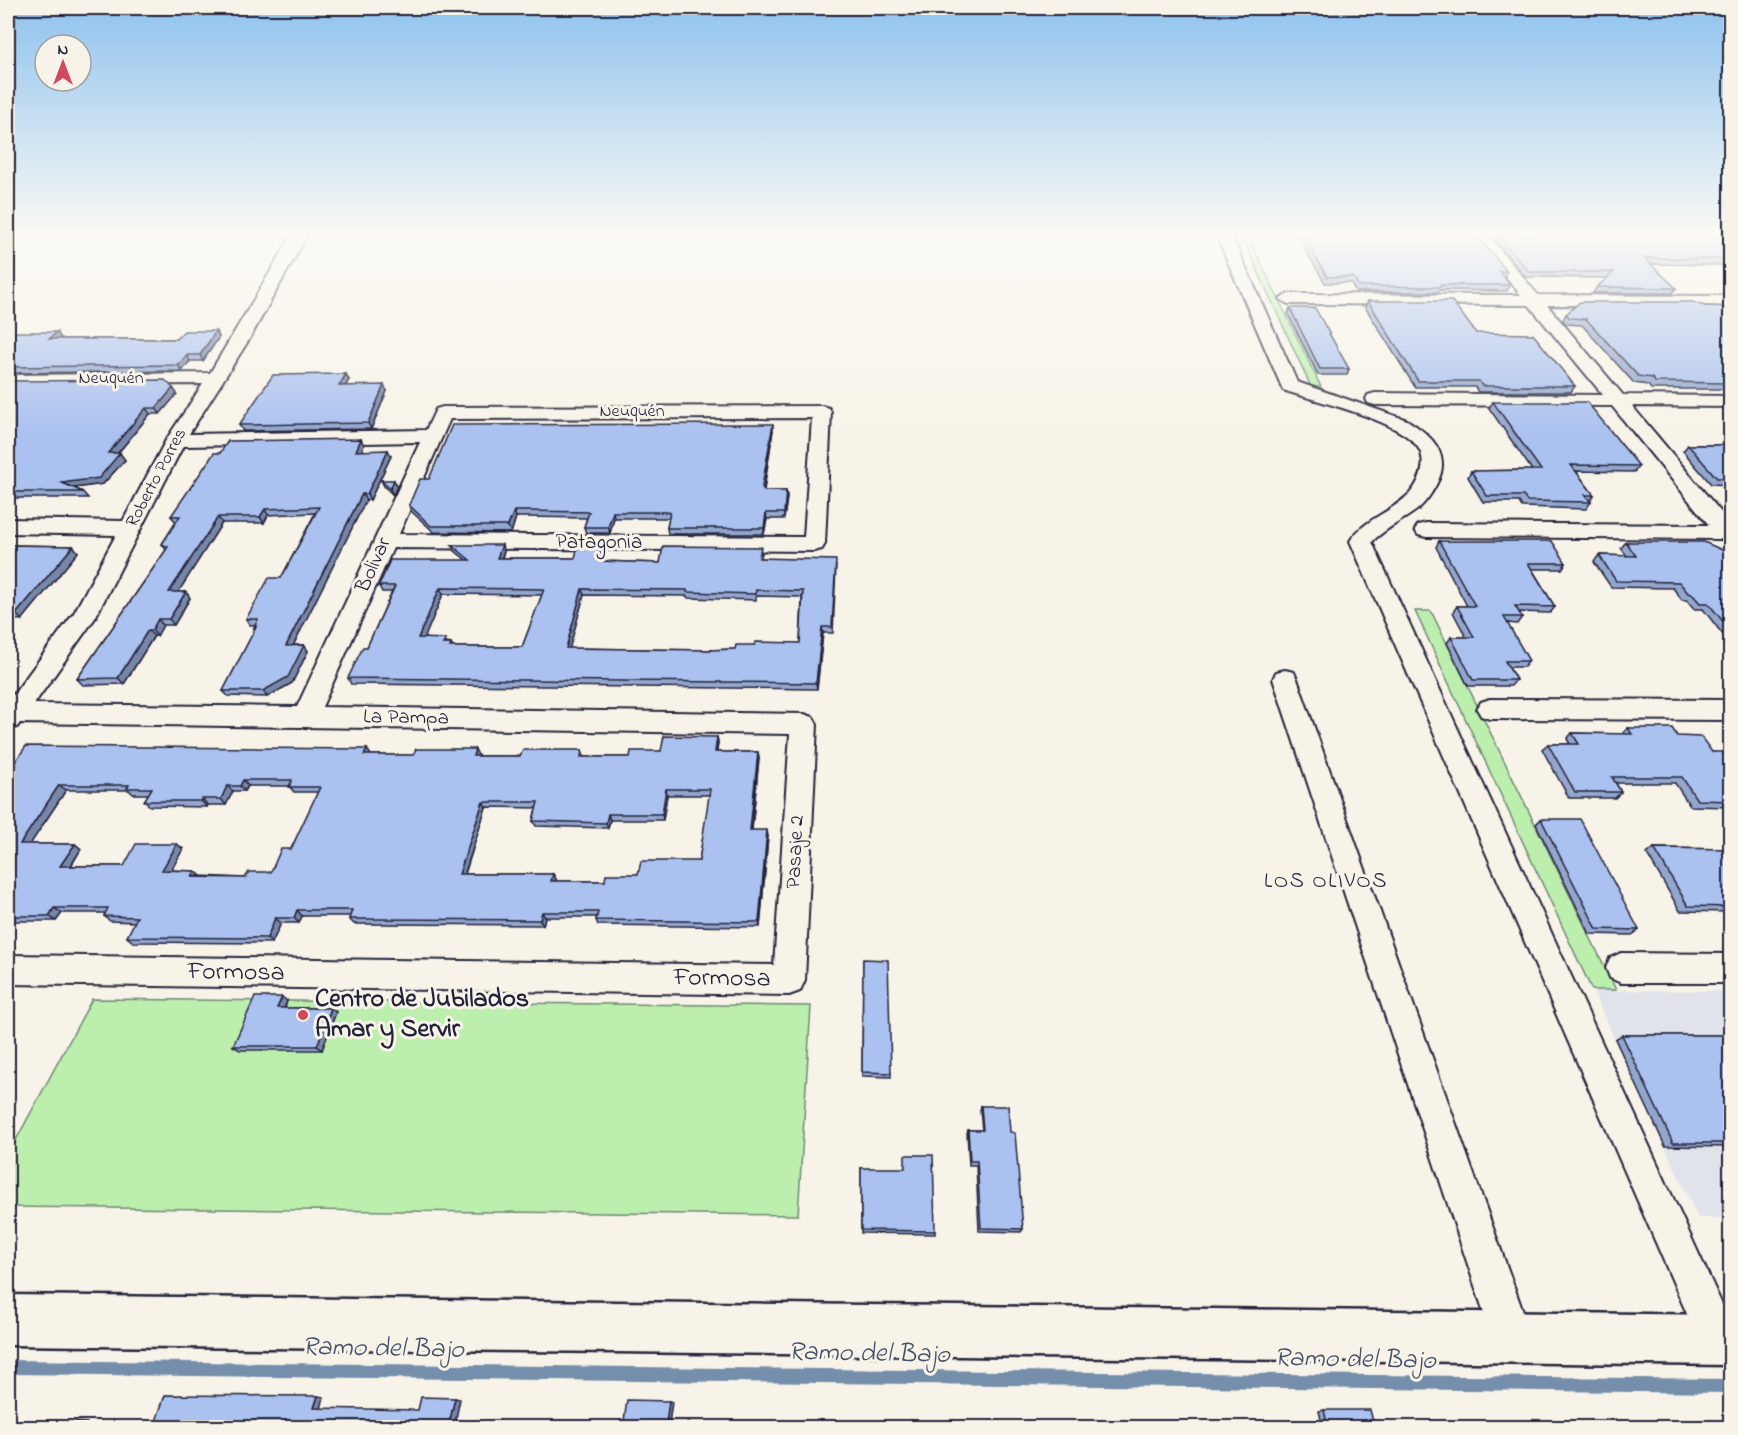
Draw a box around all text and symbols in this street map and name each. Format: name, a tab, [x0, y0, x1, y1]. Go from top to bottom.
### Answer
north arrow	[33, 33, 93, 93]
text: N	[58, 38, 69, 62]
street label: Neuquén	[78, 366, 144, 392]
street label: Neuquén	[599, 399, 665, 425]
street label: Roberto Porres	[120, 424, 194, 532]
street label: Patagonia	[556, 528, 642, 560]
street label: Bolivar	[348, 532, 400, 598]
street label: La Pampa	[363, 702, 449, 734]
street label: Pasaje 2	[779, 814, 813, 890]
district label: LOS OLIVOS	[1264, 866, 1388, 898]
street label: Formosa	[186, 953, 285, 993]
street label: Formosa	[672, 959, 771, 999]
place label: Centro de Jubilados Amar y Servir	[315, 981, 529, 1049]
marker: Centro de Jubilados Amar y Servir	[296, 1008, 310, 1022]
water label: Ramo del Bajo	[302, 1328, 465, 1370]
water label: Ramo del Bajo	[788, 1333, 951, 1375]
water label: Ramo del Bajo	[1274, 1339, 1437, 1381]

